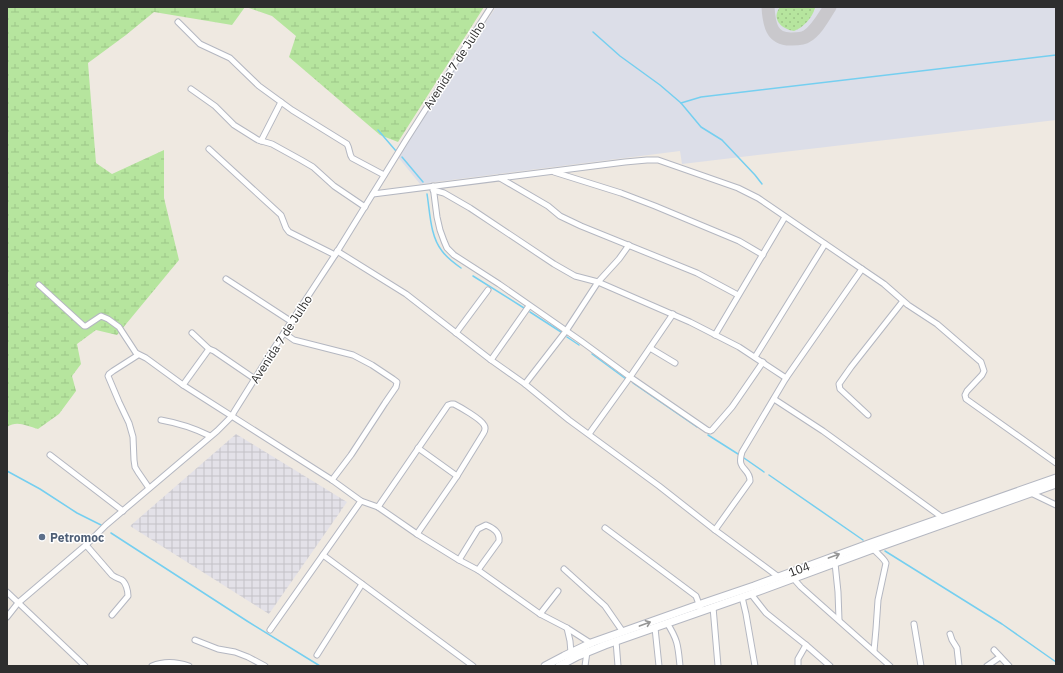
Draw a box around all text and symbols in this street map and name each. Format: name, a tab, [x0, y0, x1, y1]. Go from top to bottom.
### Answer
street label: Avenida 7 de Julho	[420, 18, 488, 112]
street label: Avenida 7 de Julho	[247, 292, 315, 386]
place label: Petromoc	[50, 530, 104, 545]
marker: Petromoc	[37, 532, 47, 542]
one-way arrow	[827, 552, 840, 559]
street label: 104	[786, 558, 812, 580]
one-way arrow	[639, 619, 651, 627]

